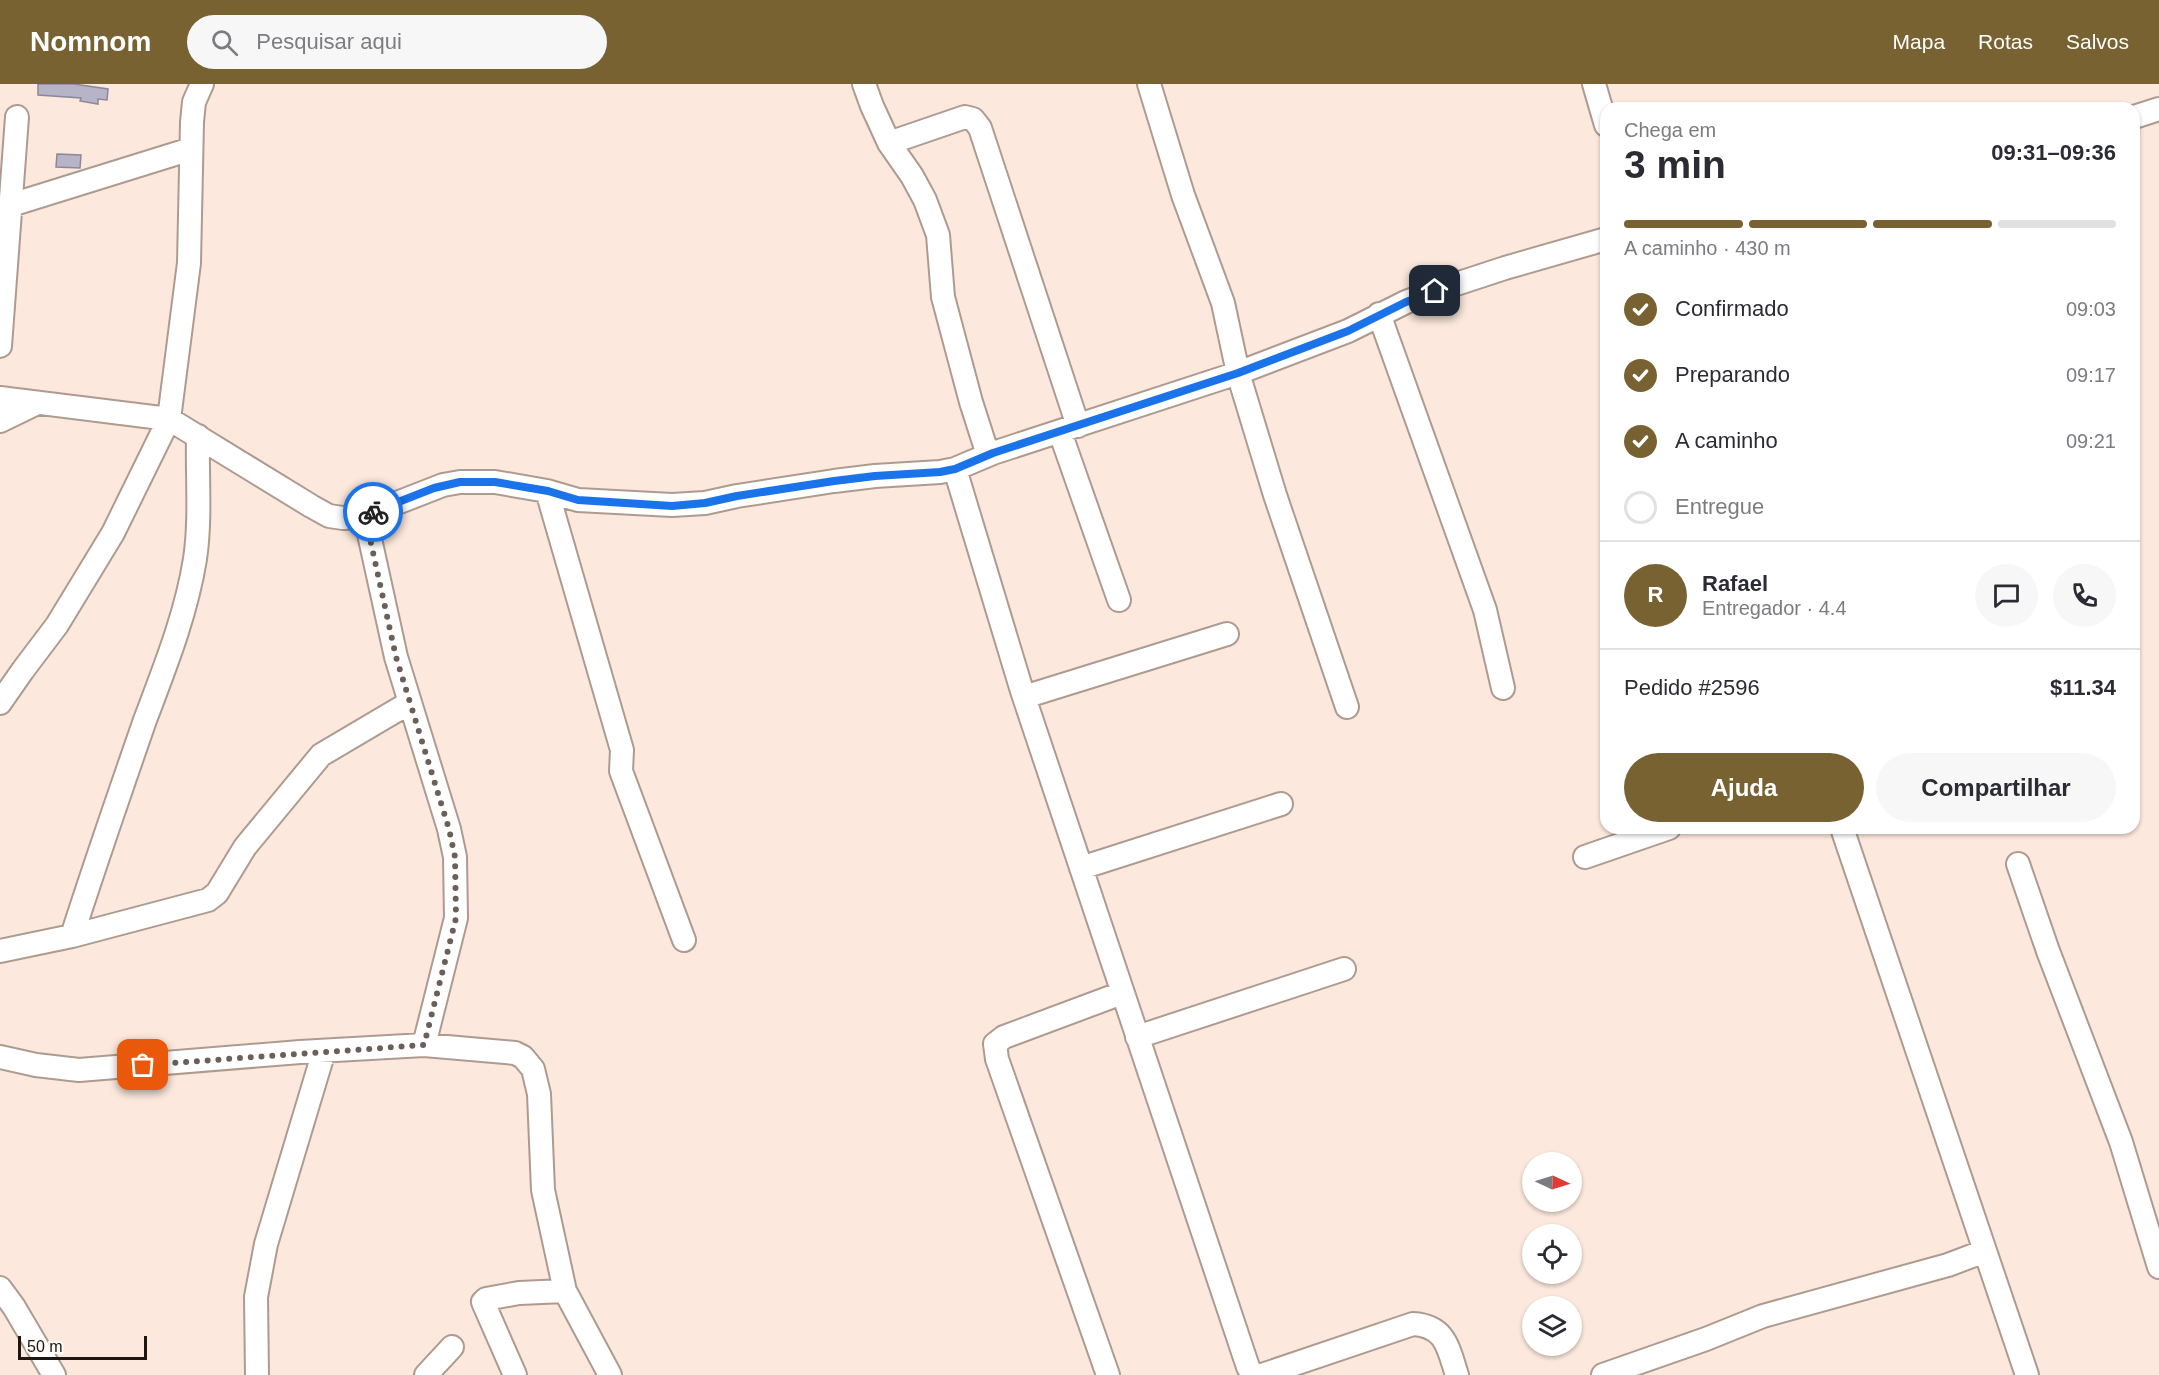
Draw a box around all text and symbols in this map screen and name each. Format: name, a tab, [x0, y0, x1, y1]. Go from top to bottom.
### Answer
search box	[187, 15, 607, 69]
text: Nomnom	[30, 26, 151, 57]
icon: search	[208, 26, 241, 59]
text: Pesquisar aqui	[256, 29, 402, 54]
text: Mapa	[1893, 30, 1945, 53]
text: Rotas	[1978, 30, 2033, 53]
text: Salvos	[2066, 30, 2129, 53]
text: Chega em	[1624, 119, 1716, 141]
text: 09:31–09:36	[1991, 140, 2116, 165]
text: 3 min	[1624, 143, 1726, 186]
text: A caminho · 430 m	[1624, 237, 1791, 259]
pin	[1409, 265, 1460, 316]
icon: home	[1418, 274, 1451, 307]
icon: check	[1624, 293, 1657, 326]
text: Confirmado	[1675, 296, 1789, 321]
text: 09:03	[2066, 298, 2116, 320]
icon: check	[1624, 359, 1657, 392]
text: Preparando	[1675, 362, 1790, 387]
text: 09:17	[2066, 364, 2116, 386]
icon: check	[1624, 425, 1657, 458]
text: A caminho	[1675, 428, 1778, 453]
text: 09:21	[2066, 430, 2116, 452]
courier	[343, 482, 403, 542]
text: Entregue	[1675, 494, 1764, 519]
icon: bike	[357, 496, 390, 529]
button: chat	[1975, 564, 2038, 627]
button: phone	[2053, 564, 2116, 627]
text: Rafael	[1702, 571, 1768, 596]
text: R	[1648, 582, 1663, 607]
text: Entregador · 4.4	[1702, 597, 1847, 619]
text: Pedido #2596	[1624, 675, 1760, 700]
text: $11.34	[2050, 675, 2116, 700]
button: Ajuda	[1624, 753, 1864, 822]
button: Compartilhar	[1876, 753, 2116, 822]
pin	[117, 1039, 168, 1090]
icon: bag	[126, 1048, 159, 1081]
north arrow	[1522, 1152, 1582, 1212]
map controls	[1522, 1152, 1582, 1356]
button: locate	[1522, 1224, 1582, 1284]
button: layers	[1522, 1296, 1582, 1356]
scale bar	[18, 1333, 147, 1360]
text: 50 m	[27, 1338, 63, 1355]

